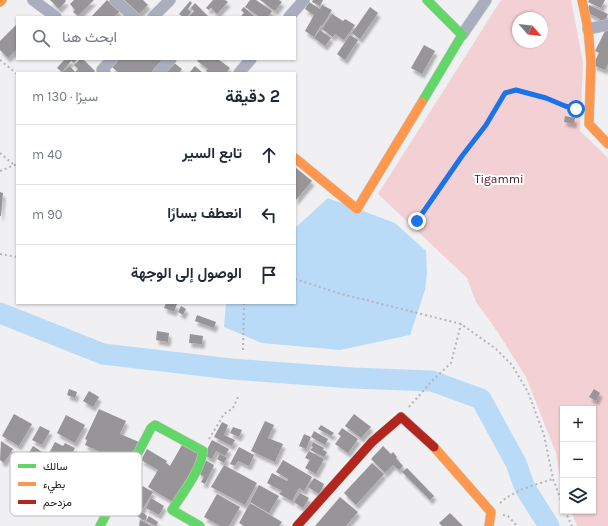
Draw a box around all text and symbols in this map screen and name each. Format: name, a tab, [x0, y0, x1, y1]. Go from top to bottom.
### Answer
north arrow	[512, 12, 548, 48]
search box	[16, 16, 296, 60]
icon: search	[30, 27, 52, 49]
text: ابحث هنا	[62, 28, 117, 46]
text: 2 دقيقة	[225, 86, 280, 106]
text: سيرًا · 130 m	[32, 89, 98, 104]
route start	[567, 100, 585, 118]
text: تابع السير	[182, 144, 242, 162]
icon: ahead	[258, 144, 280, 166]
text: 40 m	[32, 147, 62, 162]
park label: Tigammi	[475, 172, 524, 186]
text: انعطف يسارًا	[167, 204, 242, 222]
icon: left	[258, 204, 280, 226]
text: 90 m	[32, 207, 63, 222]
route end	[408, 212, 426, 230]
text: الوصول إلى الوجهة	[131, 264, 242, 282]
icon: arrive	[258, 264, 280, 286]
map controls	[560, 406, 596, 514]
button: +	[560, 406, 596, 442]
button: −	[560, 442, 596, 478]
legend	[10, 452, 142, 516]
text: سالك	[43, 460, 68, 473]
text: بطيء	[43, 478, 65, 494]
button: layers	[560, 478, 596, 514]
text: مزدحم	[43, 496, 72, 510]

